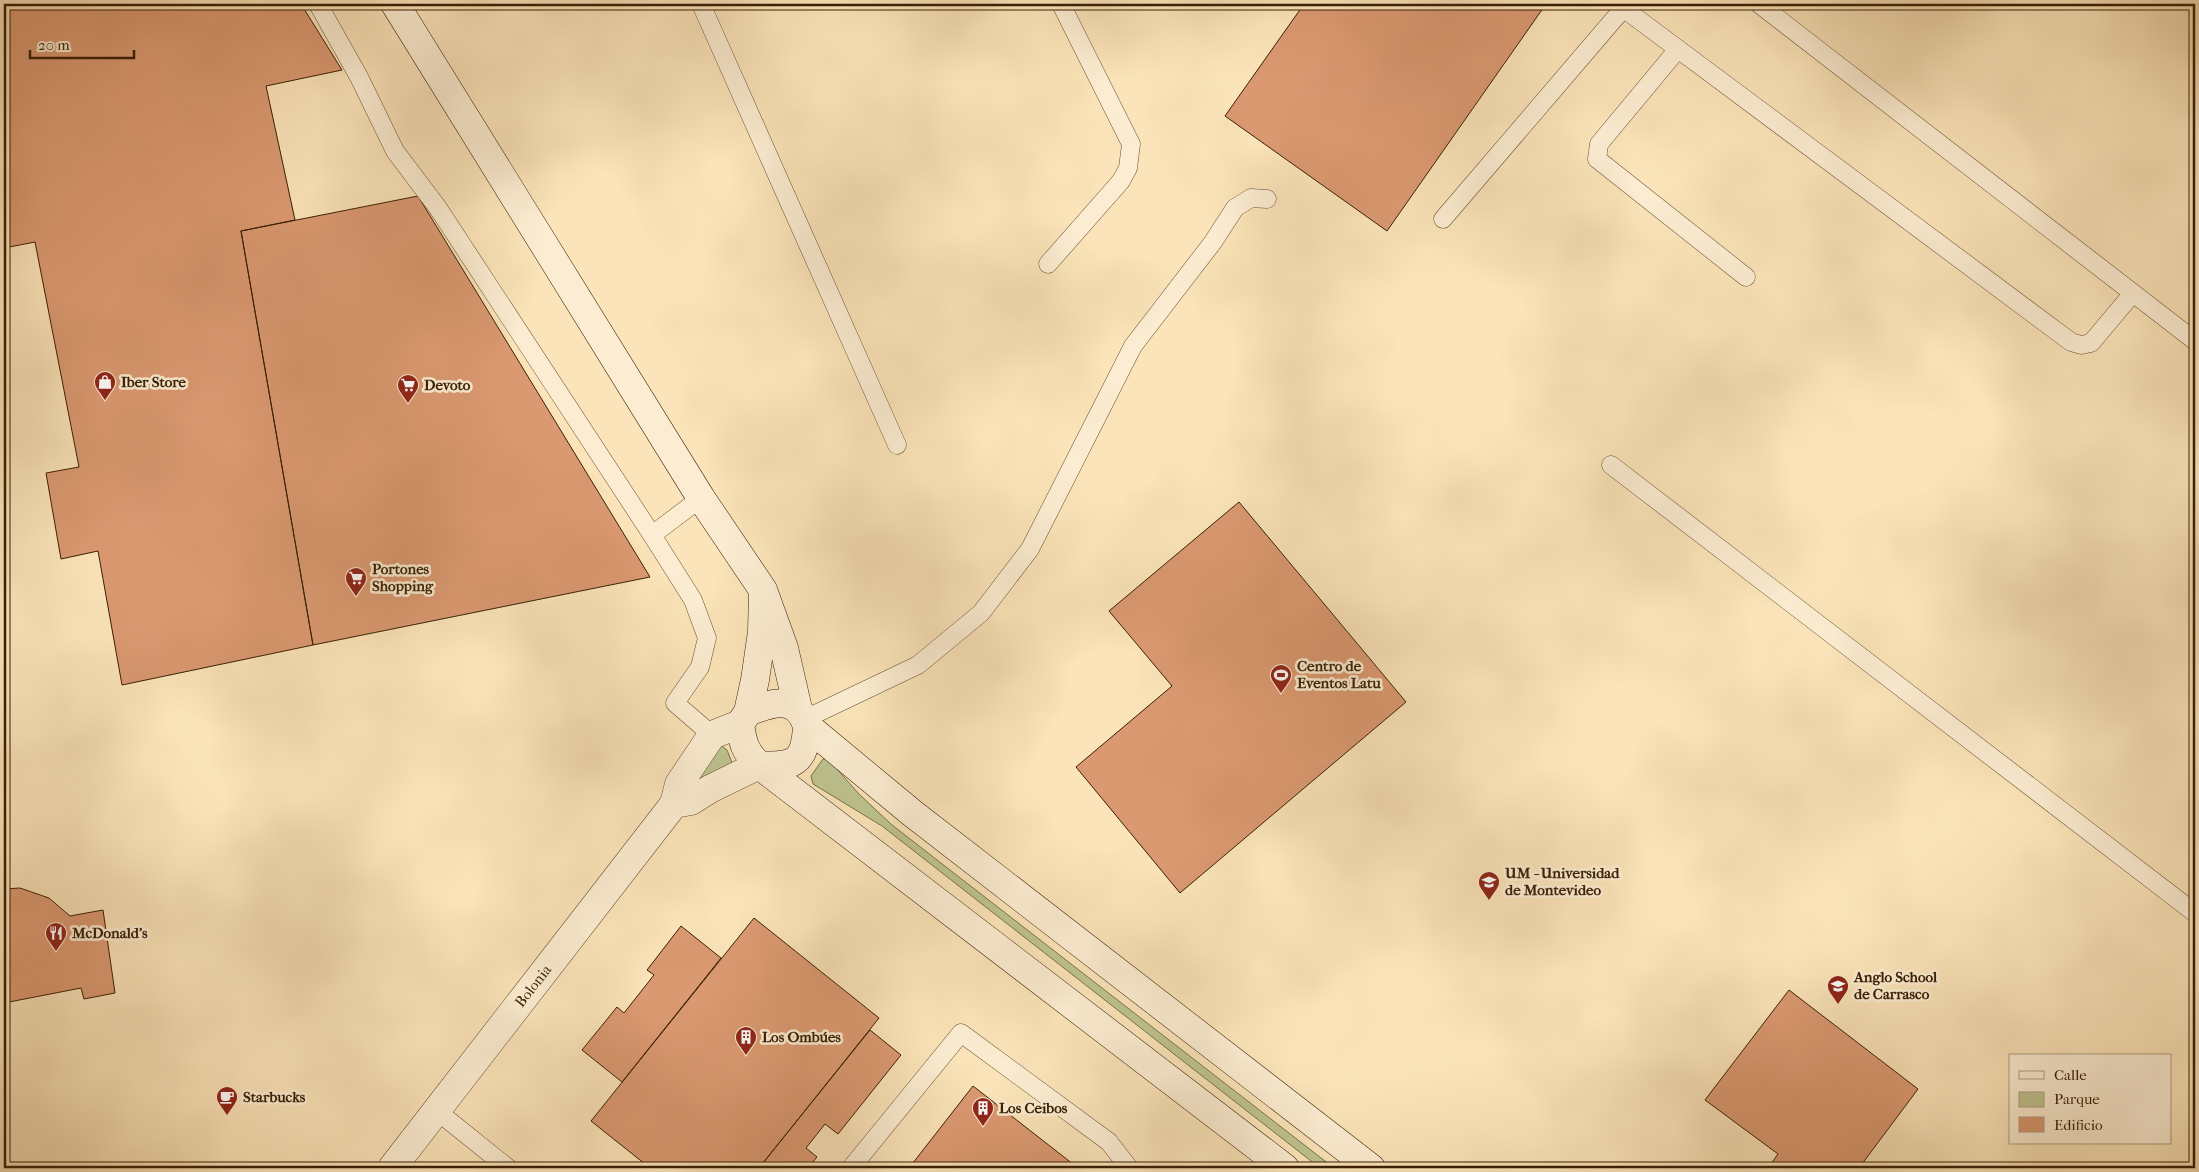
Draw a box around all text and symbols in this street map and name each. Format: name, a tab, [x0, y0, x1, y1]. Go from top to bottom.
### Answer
scale bar	[30, 28, 134, 60]
text: 20 m	[38, 36, 70, 54]
shop icon: Iber Store	[93, 370, 117, 401]
place label: Iber Store	[121, 373, 187, 391]
supermarket icon: Devoto	[396, 373, 420, 404]
place label: Devoto	[424, 376, 471, 394]
place label: Portones Shopping	[372, 560, 434, 595]
supermarket icon: Portones Shopping	[344, 566, 368, 597]
place label: Centro de Eventos Latu	[1297, 657, 1381, 692]
sports icon: Centro de Eventos Latu	[1269, 663, 1293, 694]
place label: UM - Universidad de Montevideo	[1504, 864, 1620, 899]
school or university icon: UM - Universidad de Montevideo	[1477, 870, 1501, 901]
restaurant icon: McDonald's	[44, 921, 68, 952]
place label: McDonald's	[71, 924, 148, 942]
street label: Bolonia	[511, 960, 556, 1011]
place label: Anglo School de Carrasco	[1853, 968, 1938, 1003]
school or university icon: Anglo School de Carrasco	[1826, 974, 1850, 1005]
building icon: Los Ombúes	[734, 1025, 758, 1056]
place label: Los Ombúes	[762, 1028, 841, 1046]
legend	[2009, 1054, 2172, 1144]
text: Calle	[2054, 1066, 2087, 1084]
cafe icon: Starbucks	[215, 1085, 239, 1116]
place label: Starbucks	[243, 1088, 306, 1106]
text: Parque	[2054, 1090, 2100, 1108]
building icon: Los Ceibos	[971, 1096, 995, 1127]
place label: Los Ceibos	[999, 1099, 1068, 1117]
text: Edificio	[2054, 1116, 2103, 1134]

